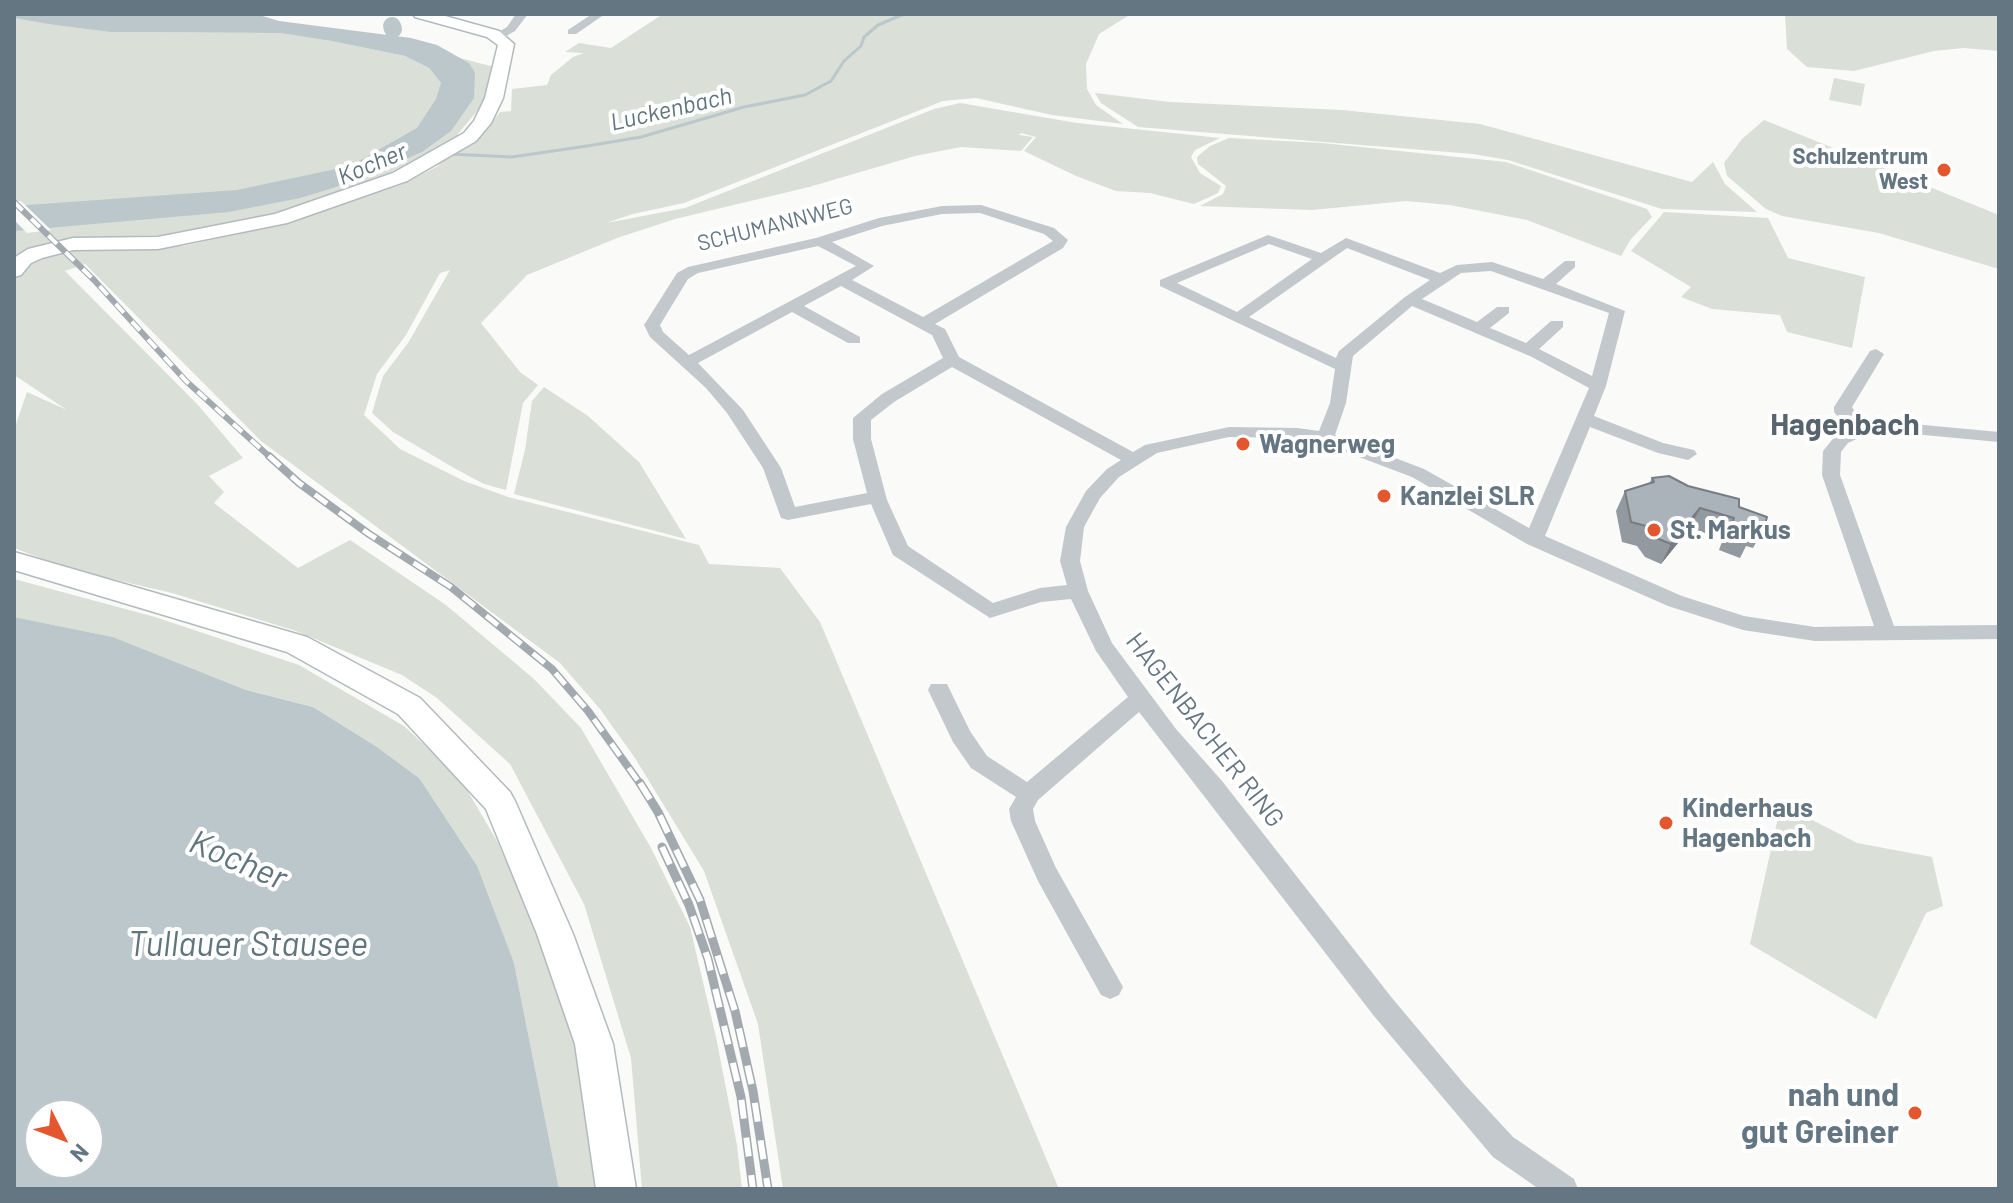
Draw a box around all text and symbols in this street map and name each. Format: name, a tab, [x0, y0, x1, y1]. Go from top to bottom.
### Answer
water label: Luckenbach	[607, 81, 735, 137]
water label: Kocher	[333, 137, 411, 191]
place label: Schulzentrum West	[1792, 144, 1928, 196]
marker: Schulzentrum West	[1935, 161, 1953, 179]
street label: SCHUMANNWEG	[695, 193, 855, 257]
district label: Hagenbach	[1770, 407, 1920, 443]
place label: Wagnerweg	[1259, 428, 1395, 460]
marker: Wagnerweg	[1234, 435, 1252, 453]
place label: Kanzlei SLR	[1400, 480, 1535, 512]
marker: Kanzlei SLR	[1375, 487, 1393, 505]
place label: St. Markus	[1670, 514, 1791, 546]
marker: St. Markus	[1645, 521, 1663, 539]
street label: HAGENBACHER RING	[1119, 626, 1291, 834]
place label: Kinderhaus Hagenbach	[1682, 792, 1813, 854]
marker: Kinderhaus Hagenbach	[1657, 814, 1675, 832]
water label: Kocher	[183, 821, 293, 899]
water label: Tullauer Stausee	[128, 925, 368, 965]
place label: nah und gut Greiner	[1741, 1076, 1899, 1151]
north arrow	[24, 1099, 104, 1179]
marker: nah und gut Greiner	[1906, 1104, 1924, 1122]
text: N	[66, 1140, 95, 1168]

